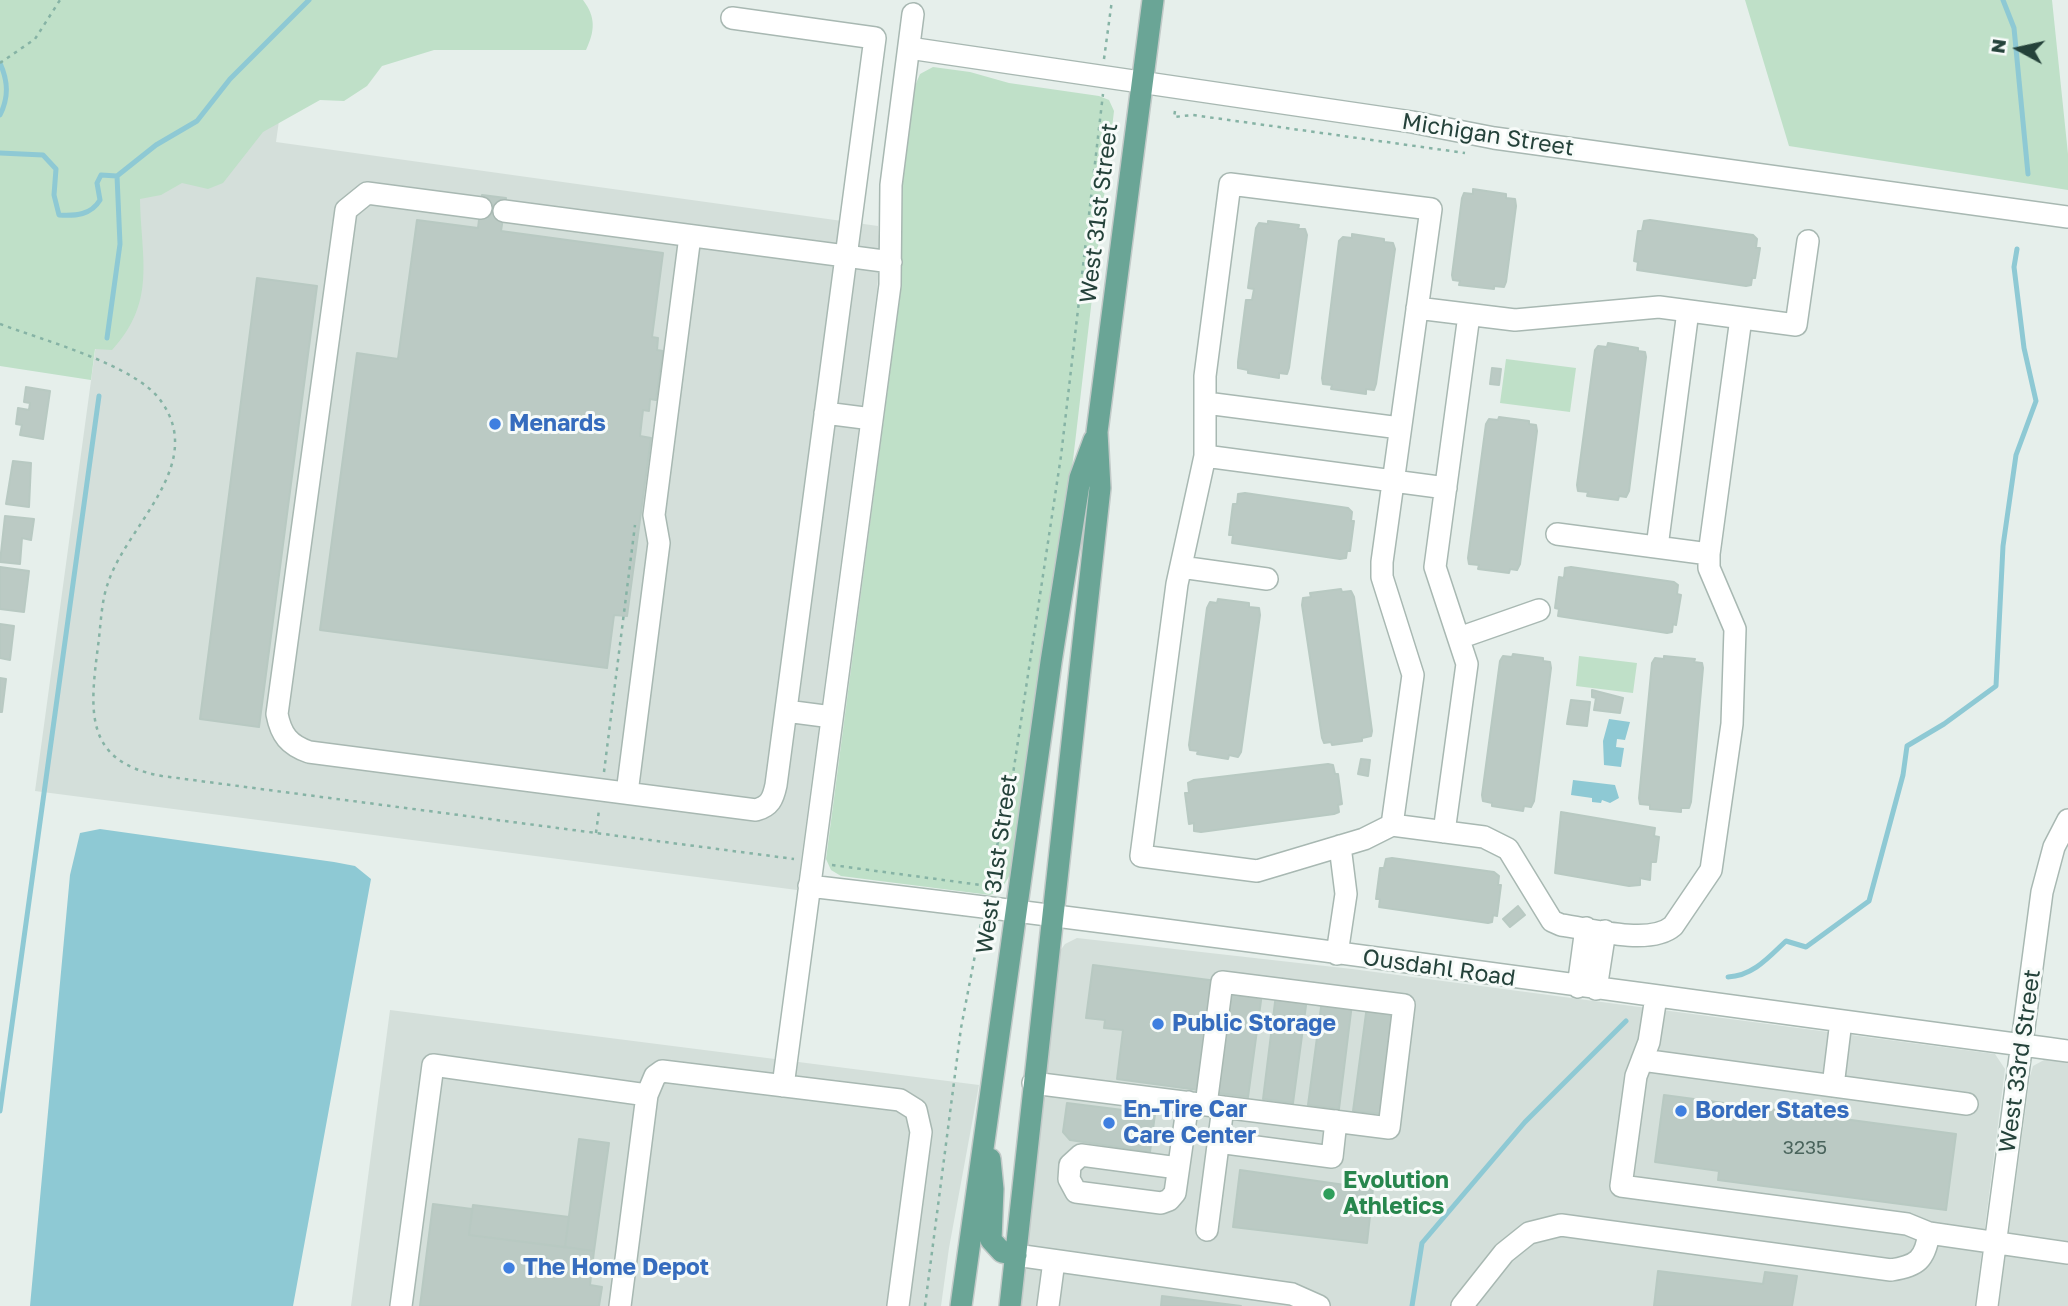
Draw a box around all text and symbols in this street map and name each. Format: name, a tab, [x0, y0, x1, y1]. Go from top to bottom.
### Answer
north arrow	[1984, 14, 2054, 84]
text: N	[1985, 37, 2010, 55]
street label: Michigan Street	[1400, 108, 1576, 162]
street label: West 31st Street	[1074, 121, 1124, 305]
place label: Menards	[509, 410, 606, 438]
marker: Menards	[487, 416, 503, 432]
street label: West 31st Street	[971, 772, 1023, 956]
street label: Ousdahl Road	[1361, 944, 1517, 992]
street label: West 33rd Street	[1993, 967, 2047, 1155]
place label: Public Storage	[1172, 1010, 1336, 1038]
marker: Public Storage	[1150, 1016, 1166, 1032]
place label: En-Tire Car Care Center	[1123, 1096, 1256, 1150]
place label: Border States	[1695, 1097, 1849, 1125]
marker: Border States	[1673, 1103, 1689, 1119]
marker: En-Tire Car Care Center	[1101, 1115, 1117, 1131]
house number: 3235	[1783, 1137, 1827, 1159]
place label: Evolution Athletics	[1343, 1167, 1449, 1221]
marker: Evolution Athletics	[1321, 1186, 1337, 1202]
place label: The Home Depot	[523, 1254, 709, 1282]
marker: The Home Depot	[501, 1260, 517, 1276]

